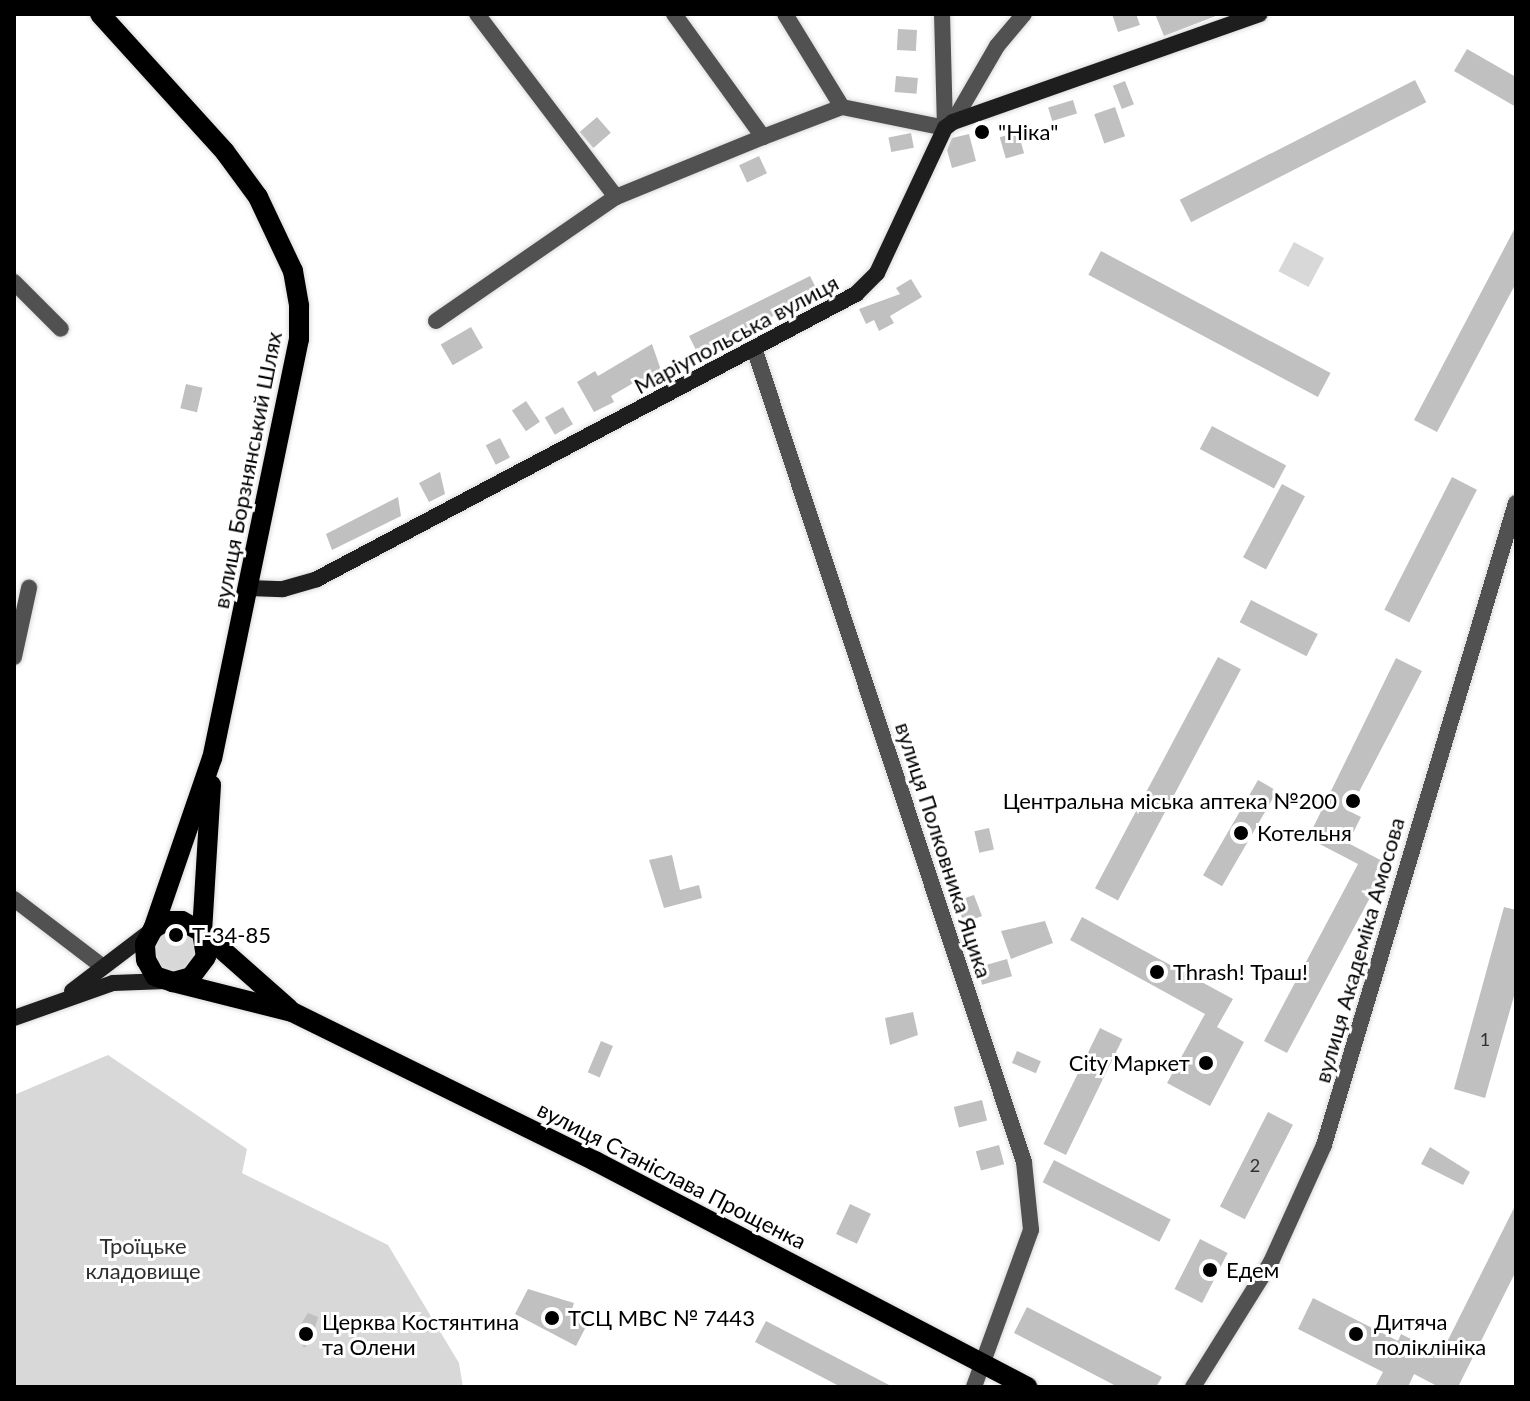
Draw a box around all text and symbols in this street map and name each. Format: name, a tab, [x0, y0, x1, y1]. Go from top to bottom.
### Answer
place label: "Ніка"	[998, 119, 1058, 145]
marker: "Ніка"	[973, 123, 991, 141]
street label: Маріупольська вулиця	[629, 269, 843, 399]
street label: вулиця Борзнянський Шлях	[207, 329, 287, 611]
street label: вулиця Полковника Яцика	[890, 719, 998, 981]
place label: Центральна міська аптека №200	[1003, 788, 1337, 814]
marker: Центральна міська аптека №200	[1344, 792, 1362, 810]
street label: вулиця Академіка Амосова	[1308, 814, 1410, 1086]
place label: Котельня	[1257, 820, 1352, 846]
marker: Котельня	[1232, 824, 1250, 842]
place label: Т-34-85	[192, 922, 271, 948]
marker: Т-34-85	[167, 926, 185, 944]
place label: Thrash! Траш!	[1173, 959, 1308, 985]
marker: Thrash! Траш!	[1148, 963, 1166, 981]
house number: 1	[1480, 1028, 1490, 1050]
place label: City Маркет	[1068, 1050, 1190, 1076]
marker: City Маркет	[1197, 1054, 1215, 1072]
street label: вулиця Станіслава Прощенка	[533, 1096, 811, 1254]
house number: 2	[1250, 1154, 1260, 1176]
park label: Троїцьке кладовище	[85, 1232, 201, 1284]
place label: Едем	[1226, 1257, 1279, 1283]
marker: Едем	[1201, 1261, 1219, 1279]
place label: ТСЦ МВС № 7443	[568, 1305, 755, 1331]
place label: Церква Костянтина та Олени	[322, 1308, 519, 1360]
place label: Дитяча поліклініка	[1374, 1308, 1486, 1360]
marker: ТСЦ МВС № 7443	[543, 1309, 561, 1327]
marker: Дитяча поліклініка	[1345, 1323, 1367, 1345]
marker: Церква Костянтина та Олени	[297, 1325, 315, 1343]

